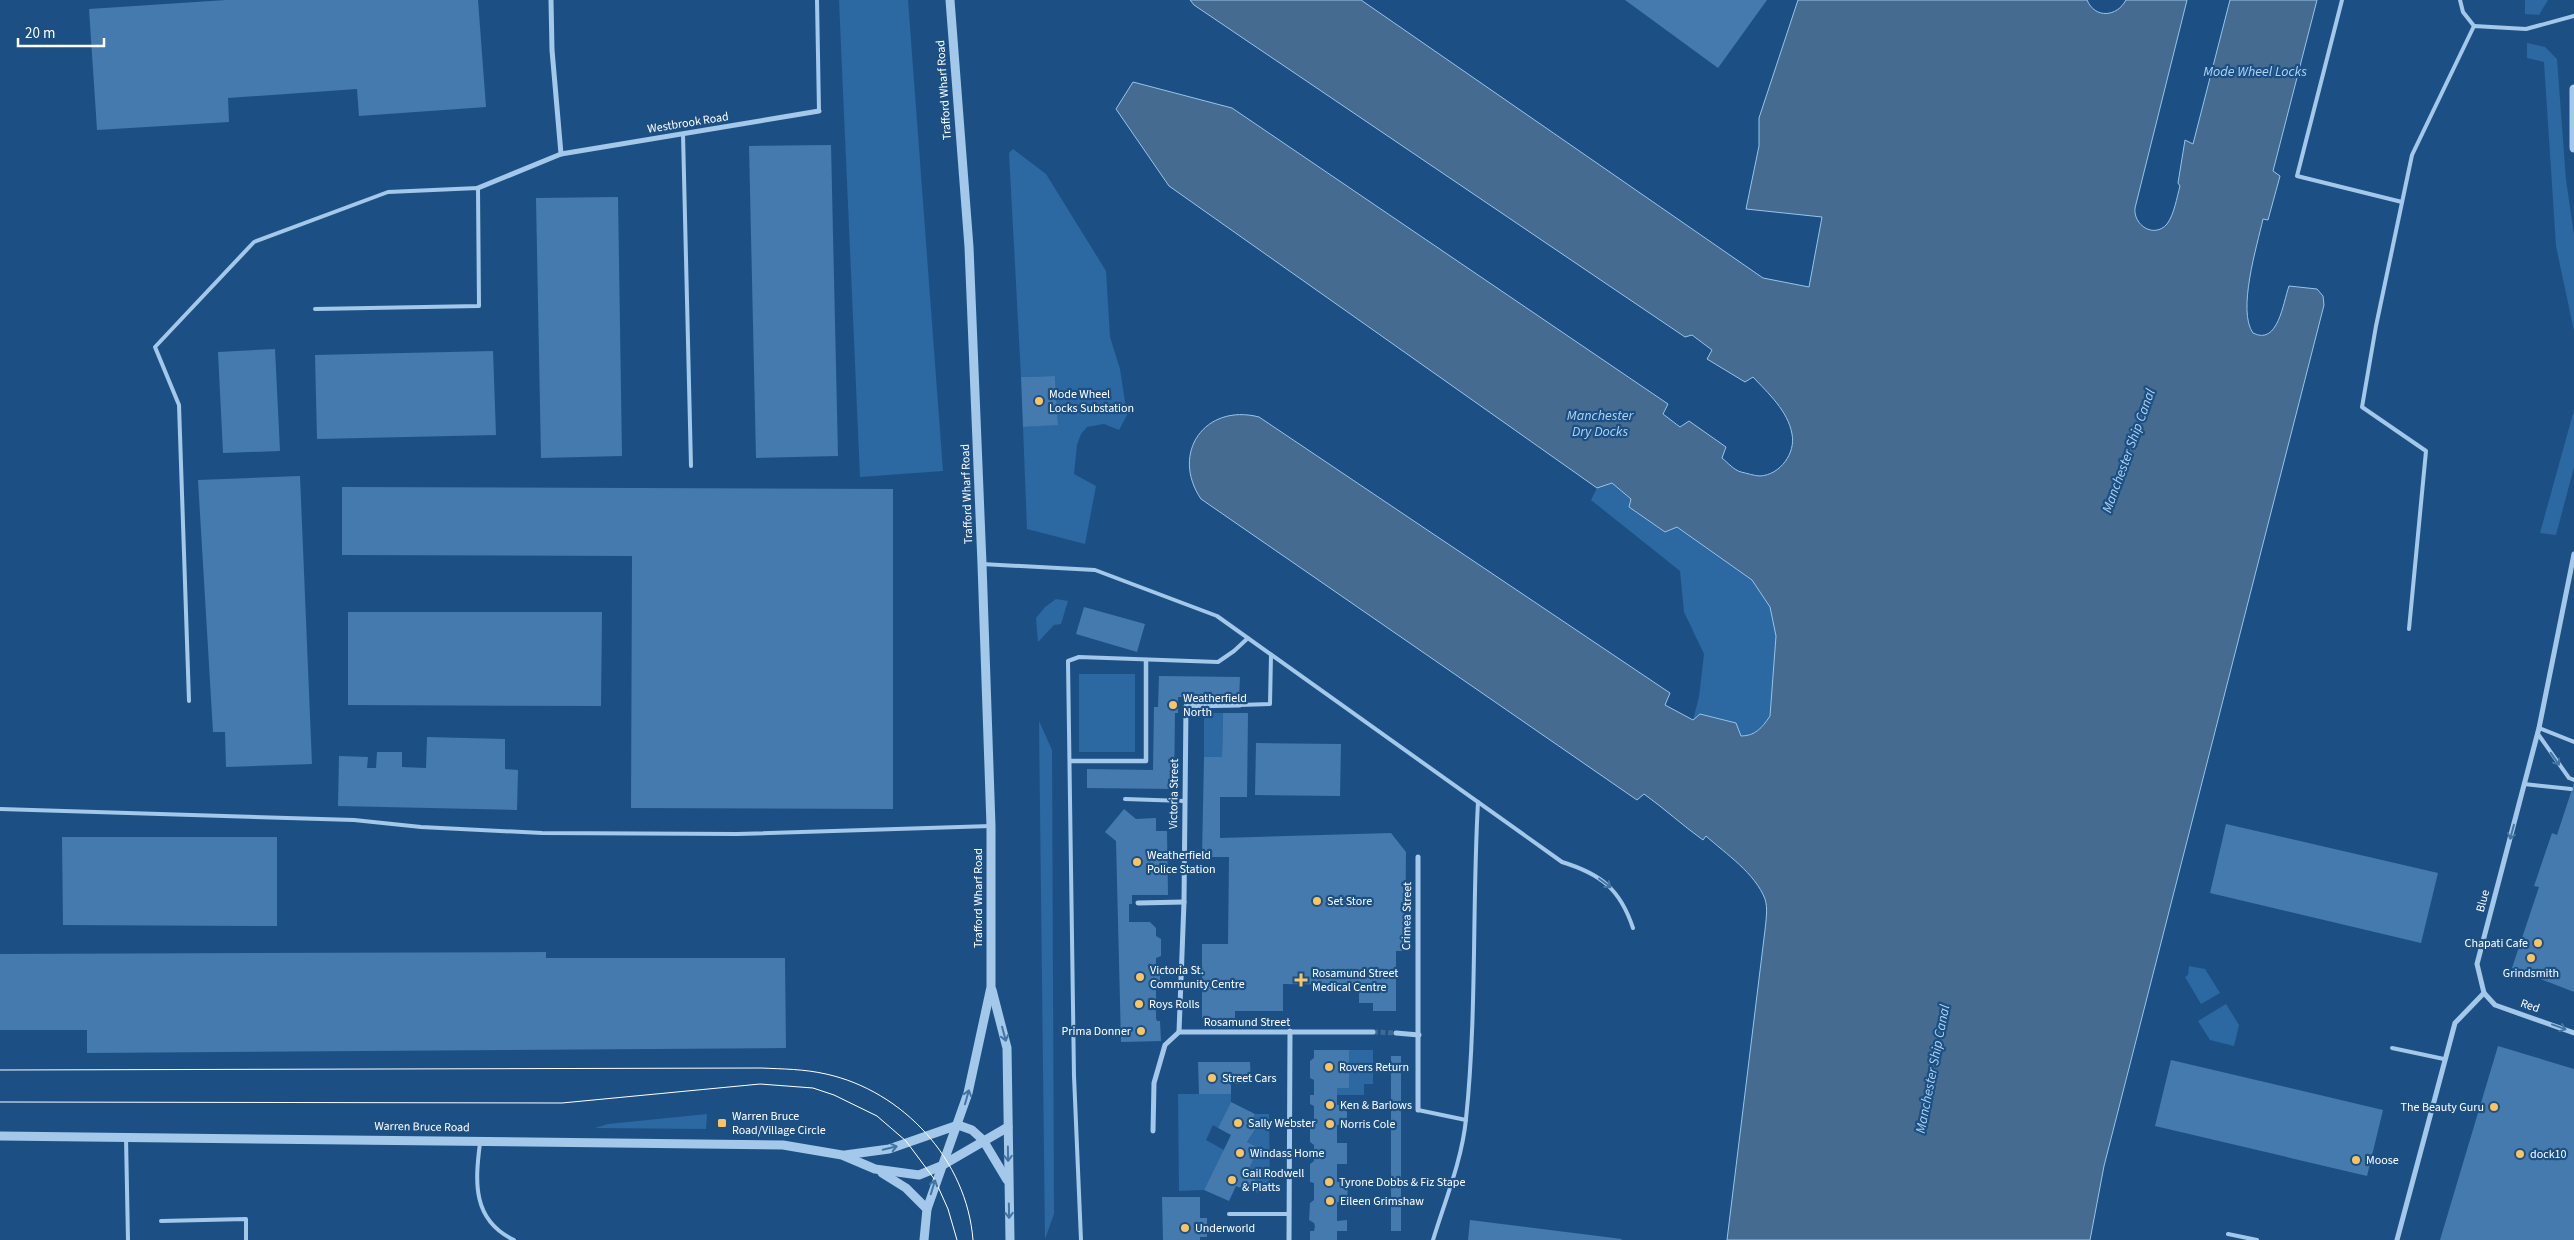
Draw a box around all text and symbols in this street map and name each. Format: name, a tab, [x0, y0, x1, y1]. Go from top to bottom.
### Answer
scale bar	[18, 15, 104, 47]
text: 20 m	[25, 23, 55, 44]
street label: Trafford Wharf Road	[932, 39, 956, 141]
water label: Mode Wheel Locks	[2203, 62, 2307, 82]
street label: Westbrook Road	[646, 108, 730, 138]
place label: Mode Wheel Locks Substation	[1049, 386, 1134, 417]
water label: Manchester Ship Canal	[2097, 386, 2161, 516]
marker: Mode Wheel Locks Substation	[1033, 395, 1045, 407]
water label: Manchester Dry Docks	[1567, 406, 1634, 442]
street label: Trafford Wharf Road	[957, 444, 977, 544]
place label: Weatherfield North	[1183, 690, 1247, 721]
marker: Weatherfield North	[1167, 699, 1179, 711]
one-way arrow	[2550, 752, 2560, 766]
street label: Victoria Street	[1165, 759, 1183, 829]
one-way arrow	[2507, 823, 2516, 839]
place label: Weatherfield Police Station	[1147, 847, 1215, 878]
street label: Trafford Wharf Road	[970, 848, 987, 948]
marker: Weatherfield Police Station	[1131, 856, 1143, 868]
one-way arrow	[1598, 878, 1612, 888]
street label: Crimea Street	[1398, 882, 1416, 950]
street label: Blue	[2472, 888, 2494, 914]
place label: Set Store	[1327, 893, 1372, 910]
marker: Set Store	[1311, 895, 1323, 907]
place label: Chapati Cafe	[2465, 935, 2528, 952]
marker: Chapati Cafe	[2532, 937, 2544, 949]
marker: Grindsmith	[2525, 952, 2537, 964]
place label: Victoria St. Community Centre	[1150, 962, 1245, 993]
place label: Rosamund Street Medical Centre	[1312, 965, 1398, 996]
place label: Grindsmith	[2503, 965, 2559, 982]
marker: Victoria St. Community Centre	[1134, 971, 1146, 983]
marker: Rosamund Street Medical Centre	[1294, 973, 1308, 987]
street label: Red	[2518, 995, 2542, 1017]
place label: Roys Rolls	[1149, 996, 1200, 1013]
marker: Roys Rolls	[1133, 998, 1145, 1010]
water label: Manchester Ship Canal	[1911, 1002, 1955, 1135]
street label: Rosamund Street	[1204, 1014, 1290, 1031]
place label: Prima Donner	[1062, 1023, 1132, 1040]
one-way arrow	[2550, 1023, 2566, 1032]
marker: Prima Donner	[1135, 1025, 1147, 1037]
one-way arrow	[999, 1026, 1009, 1042]
place label: Rovers Return	[1339, 1059, 1409, 1076]
marker: Rovers Return	[1323, 1061, 1335, 1073]
place label: Street Cars	[1222, 1070, 1277, 1087]
marker: Street Cars	[1206, 1072, 1218, 1084]
one-way arrow	[962, 1089, 972, 1105]
place label: Ken & Barlows	[1340, 1097, 1412, 1114]
marker: Ken & Barlows	[1324, 1099, 1336, 1111]
place label: The Beauty Guru	[2401, 1099, 2484, 1116]
marker: The Beauty Guru	[2488, 1101, 2500, 1113]
place label: Warren Bruce Road/Village Circle	[732, 1108, 826, 1139]
place label: Sally Webster	[1248, 1115, 1316, 1132]
place label: Norris Cole	[1340, 1116, 1395, 1133]
marker: Warren Bruce Road/Village Circle	[716, 1117, 728, 1129]
marker: Sally Webster	[1232, 1117, 1244, 1129]
street label: Warren Bruce Road	[374, 1118, 470, 1136]
marker: Norris Cole	[1324, 1118, 1336, 1130]
one-way arrow	[882, 1143, 898, 1152]
place label: Windass Home	[1250, 1145, 1324, 1162]
one-way arrow	[1003, 1146, 1013, 1162]
place label: dock10	[2530, 1146, 2567, 1163]
marker: Windass Home	[1234, 1147, 1246, 1159]
marker: dock10	[2514, 1148, 2526, 1160]
place label: Moose	[2366, 1152, 2399, 1169]
marker: Moose	[2350, 1154, 2362, 1166]
place label: Gail Rodwell & Platts	[1242, 1165, 1304, 1196]
marker: Gail Rodwell & Platts	[1226, 1174, 1238, 1186]
place label: Tyrone Dobbs & Fiz Stape	[1339, 1174, 1465, 1191]
marker: Tyrone Dobbs & Fiz Stape	[1323, 1176, 1335, 1188]
one-way arrow	[929, 1180, 939, 1196]
place label: Eileen Grimshaw	[1340, 1193, 1424, 1210]
marker: Eileen Grimshaw	[1324, 1195, 1336, 1207]
one-way arrow	[1004, 1202, 1014, 1219]
place label: Underworld	[1195, 1220, 1255, 1237]
marker: Underworld	[1179, 1222, 1191, 1234]

